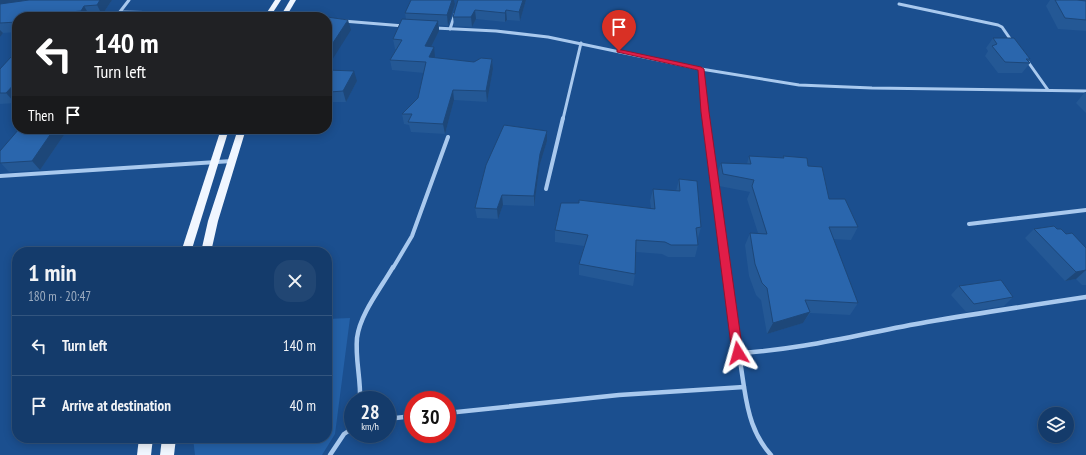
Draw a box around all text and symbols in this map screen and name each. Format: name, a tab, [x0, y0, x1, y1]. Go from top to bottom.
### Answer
pin	[602, 10, 636, 51]
icon: arrive	[608, 16, 630, 38]
text: 140 m	[94, 24, 158, 61]
icon: left	[28, 28, 80, 80]
text: Turn left	[94, 60, 146, 83]
icon: arrive	[62, 104, 84, 126]
text: Then	[28, 106, 54, 125]
text: 1 min	[28, 257, 76, 288]
button: close	[274, 260, 316, 302]
text: 180 m · 20:47	[28, 288, 91, 305]
position arrow	[717, 332, 759, 374]
icon: left	[28, 335, 50, 357]
text: Turn left	[62, 336, 107, 355]
text: 140 m	[283, 336, 316, 355]
speed limit sign: 30	[404, 391, 456, 443]
icon: arrive	[28, 395, 50, 417]
text: Arrive at destination	[62, 396, 171, 415]
text: 40 m	[290, 396, 316, 415]
text: 28	[360, 399, 380, 425]
map controls	[1038, 407, 1074, 443]
button: layers	[1038, 407, 1074, 443]
text: km/h	[361, 420, 379, 433]

